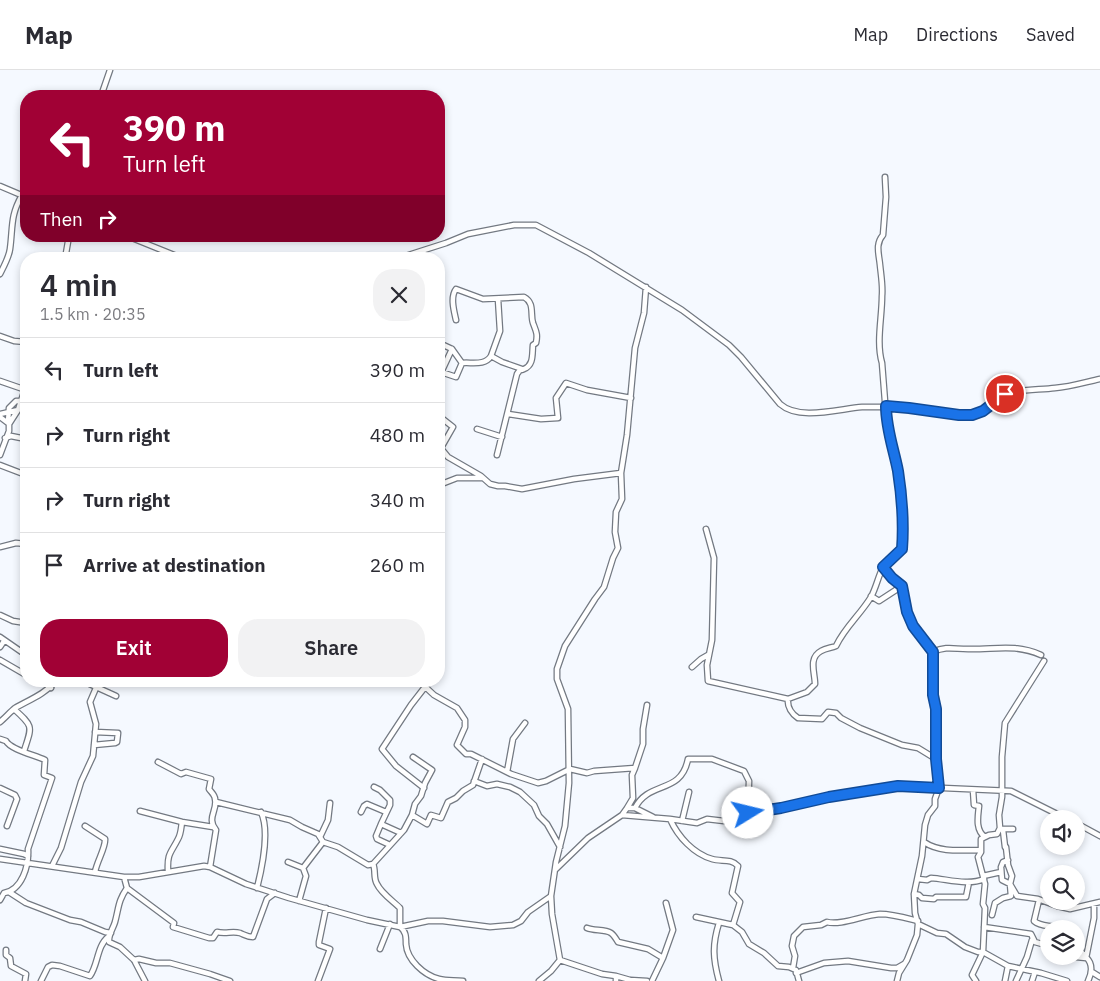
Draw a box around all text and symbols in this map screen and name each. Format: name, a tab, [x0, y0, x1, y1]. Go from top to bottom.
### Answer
text: Map	[25, 19, 73, 51]
text: Map	[853, 23, 888, 46]
text: Directions	[916, 23, 998, 46]
text: Saved	[1026, 23, 1075, 46]
text: 390 m	[123, 105, 226, 151]
icon: left	[40, 110, 105, 175]
text: Turn left	[123, 149, 206, 178]
icon: right	[93, 205, 121, 233]
text: Then	[40, 207, 83, 231]
text: 4 min	[40, 265, 118, 304]
button: close	[373, 269, 425, 321]
text: 1.5 km · 20:35	[40, 304, 146, 324]
icon: left	[40, 356, 68, 384]
text: Turn left	[83, 358, 159, 382]
text: 390 m	[370, 358, 425, 382]
pin	[984, 373, 1026, 415]
icon: arrive	[991, 380, 1019, 408]
icon: right	[40, 421, 68, 449]
text: Turn right	[83, 423, 170, 447]
text: 480 m	[370, 423, 425, 447]
icon: right	[40, 486, 68, 514]
text: Turn right	[83, 488, 170, 512]
text: 340 m	[370, 488, 425, 512]
icon: arrive	[40, 551, 68, 579]
text: Arrive at destination	[83, 553, 266, 577]
text: 260 m	[370, 553, 425, 577]
button: Exit	[40, 619, 228, 677]
button: Share	[238, 619, 425, 677]
position arrow	[721, 786, 773, 838]
map controls	[1040, 810, 1085, 965]
button: sound	[1040, 810, 1085, 855]
button: search	[1040, 865, 1085, 910]
button: layers	[1040, 920, 1085, 965]

